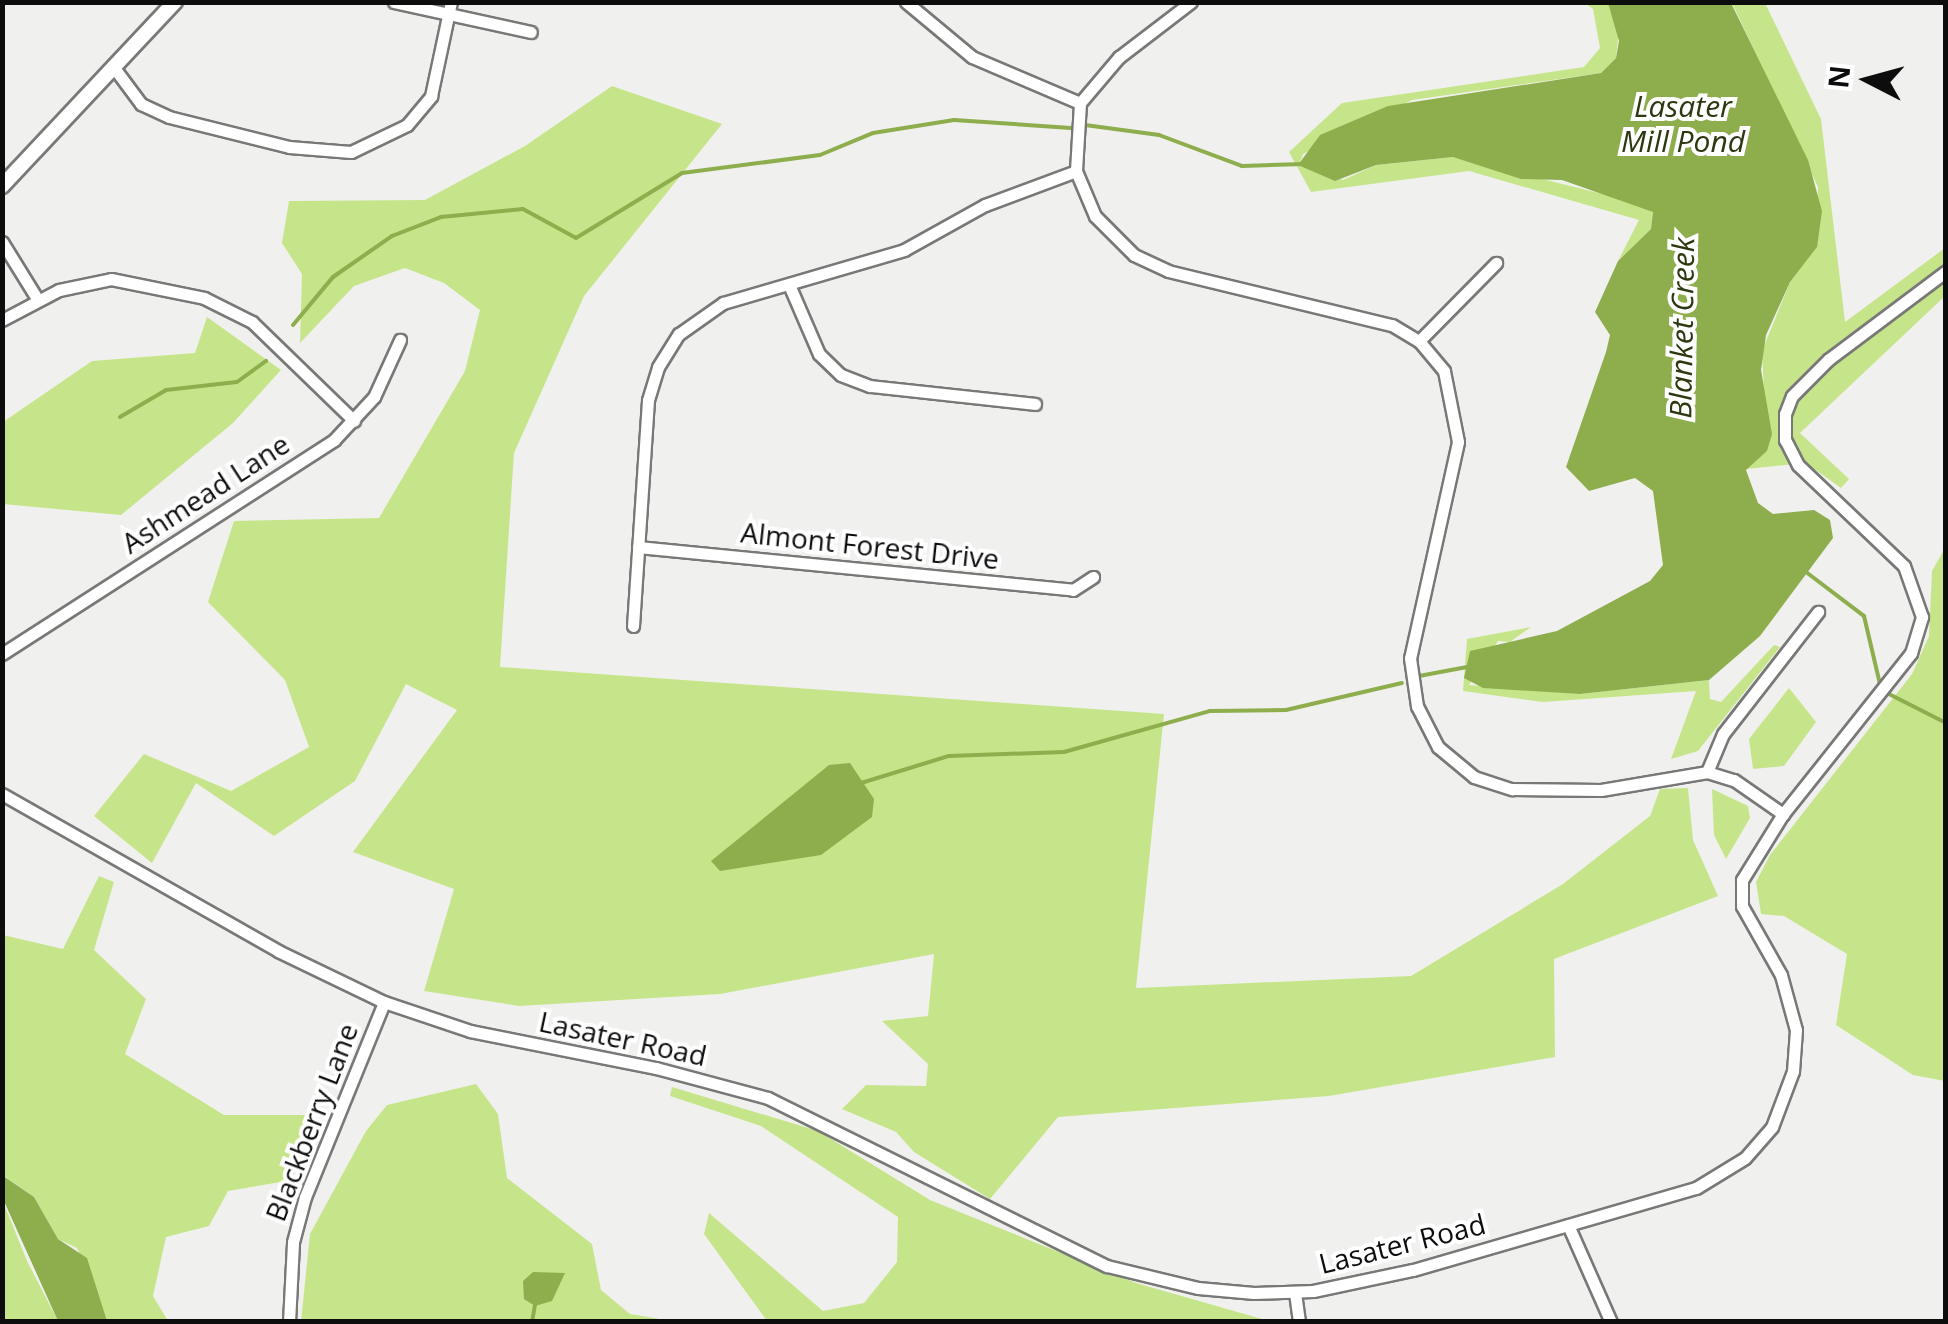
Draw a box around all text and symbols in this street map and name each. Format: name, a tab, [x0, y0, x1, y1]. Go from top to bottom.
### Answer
north arrow	[1818, 30, 1918, 130]
text: N	[1818, 64, 1858, 90]
water label: Lasater Mill Pond	[1621, 88, 1745, 158]
water label: Blanket Creek	[1662, 237, 1702, 419]
street label: Ashmead Lane	[115, 426, 295, 560]
street label: Almont Forest Drive	[739, 515, 1001, 575]
street label: Lasater Road	[536, 1004, 710, 1072]
street label: Blackberry Lane	[258, 1018, 364, 1226]
street label: Lasater Road	[1315, 1206, 1489, 1280]

